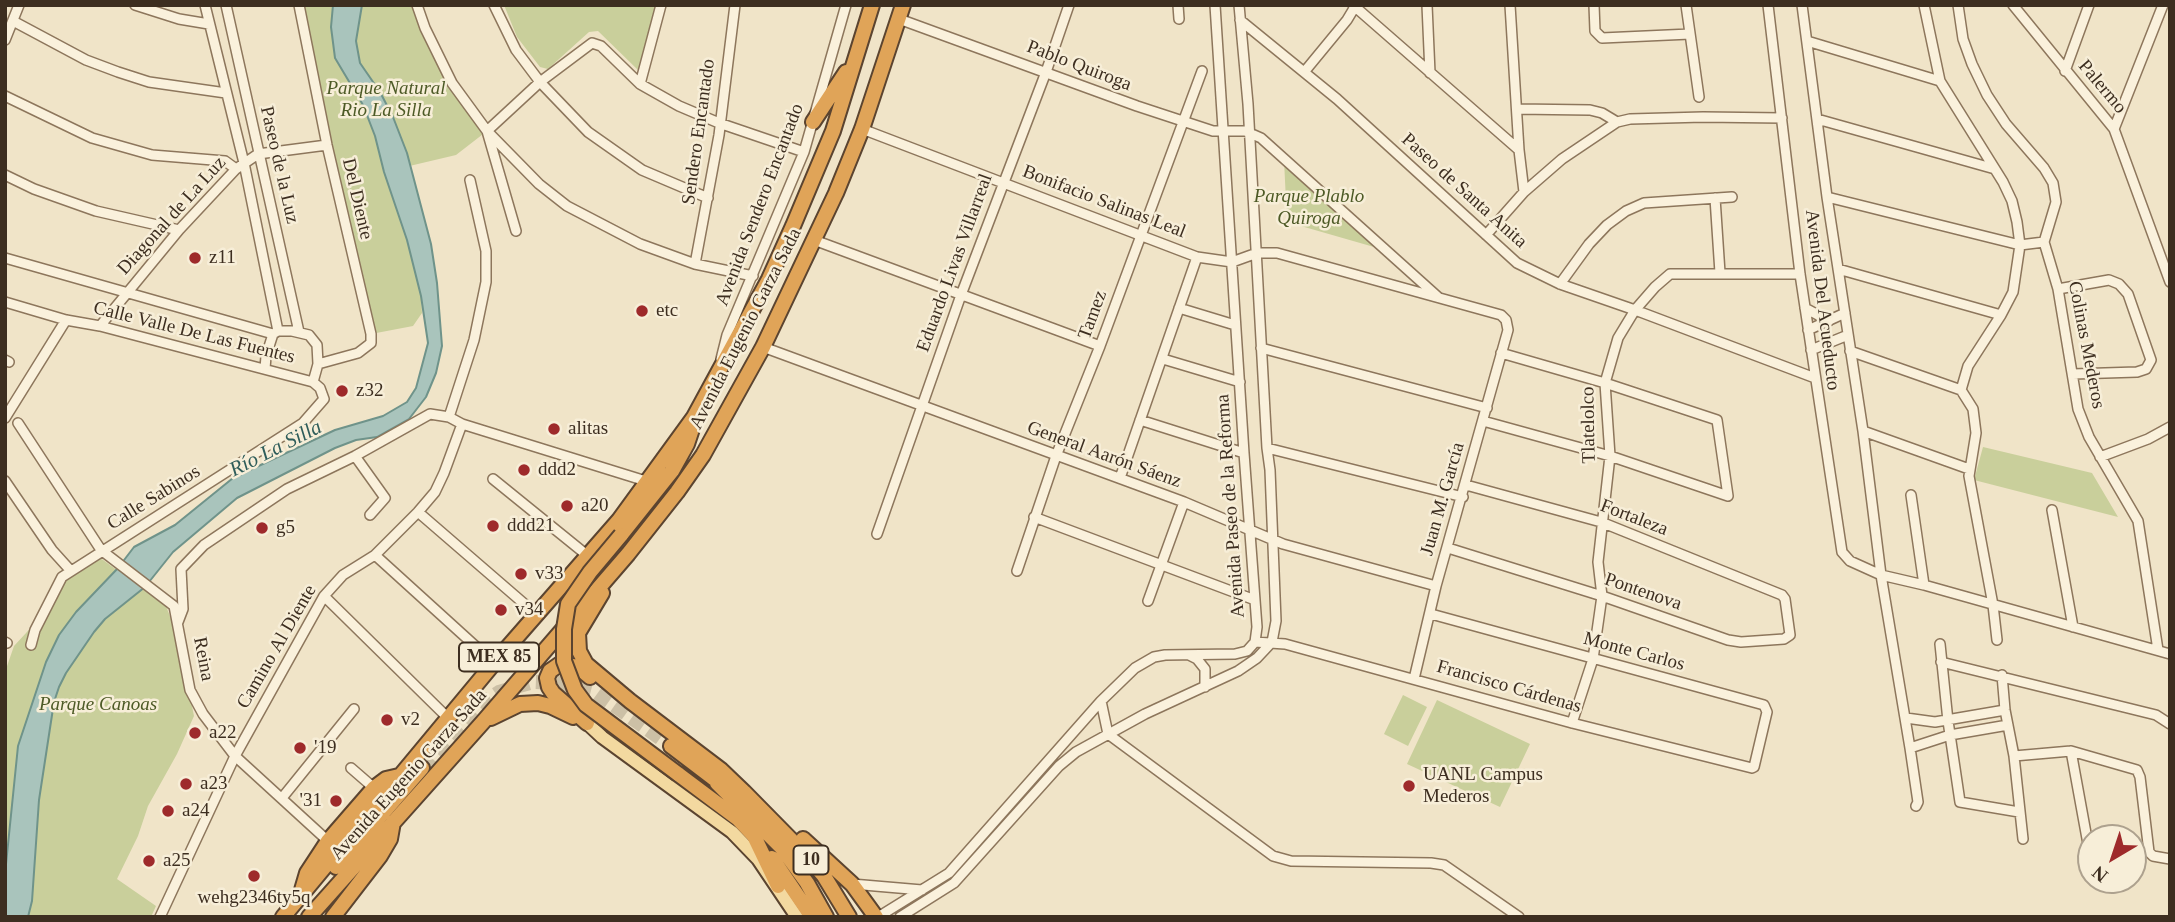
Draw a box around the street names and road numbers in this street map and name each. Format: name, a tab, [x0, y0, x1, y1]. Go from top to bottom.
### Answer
street label: Pablo Quiroga	[1023, 36, 1135, 96]
street label: Palermo	[2073, 55, 2131, 119]
street label: Sendero Encantado	[677, 58, 721, 206]
street label: Avenida Sendero Encantado	[711, 101, 809, 309]
street label: Paseo de la Luz	[254, 104, 304, 226]
street label: Paseo de Santa Anita	[1397, 129, 1531, 253]
street label: Diagonal de La Luz	[113, 152, 231, 280]
street label: Del Diente	[337, 156, 377, 242]
street label: Bonifacio Salinas Leal	[1019, 160, 1189, 244]
street label: Eduardo Livas Villarreal	[912, 171, 998, 355]
street label: Avenida Del Acueducto	[1800, 208, 1844, 392]
street label: Avenida Eugenio Garza Sada	[685, 225, 807, 433]
street label: Colinas Mederos	[2062, 279, 2110, 411]
street label: Tamez	[1074, 287, 1112, 343]
street label: Calle Valle De Las Fuentes	[91, 297, 297, 369]
street label: Tlatelolco	[1577, 386, 1601, 464]
street label: Avenida Paseo de la Reforma	[1212, 393, 1250, 619]
street label: General Aarón Sáenz	[1024, 417, 1184, 493]
street label: Juan M. García	[1416, 440, 1470, 558]
street label: Calle Sabinos	[103, 461, 205, 535]
street label: Fortaleza	[1597, 495, 1671, 541]
street label: Pontenova	[1601, 568, 1685, 616]
street label: Camino Al Diente	[232, 581, 322, 713]
street label: Monte Carlos	[1581, 628, 1687, 676]
street label: Reina	[188, 635, 218, 683]
road number: MEX 85	[459, 642, 539, 672]
street label: Francisco Cárdenas	[1434, 655, 1584, 719]
street label: Avenida Eugenio Garza Sada	[326, 685, 492, 865]
road number: 10	[794, 846, 828, 874]

